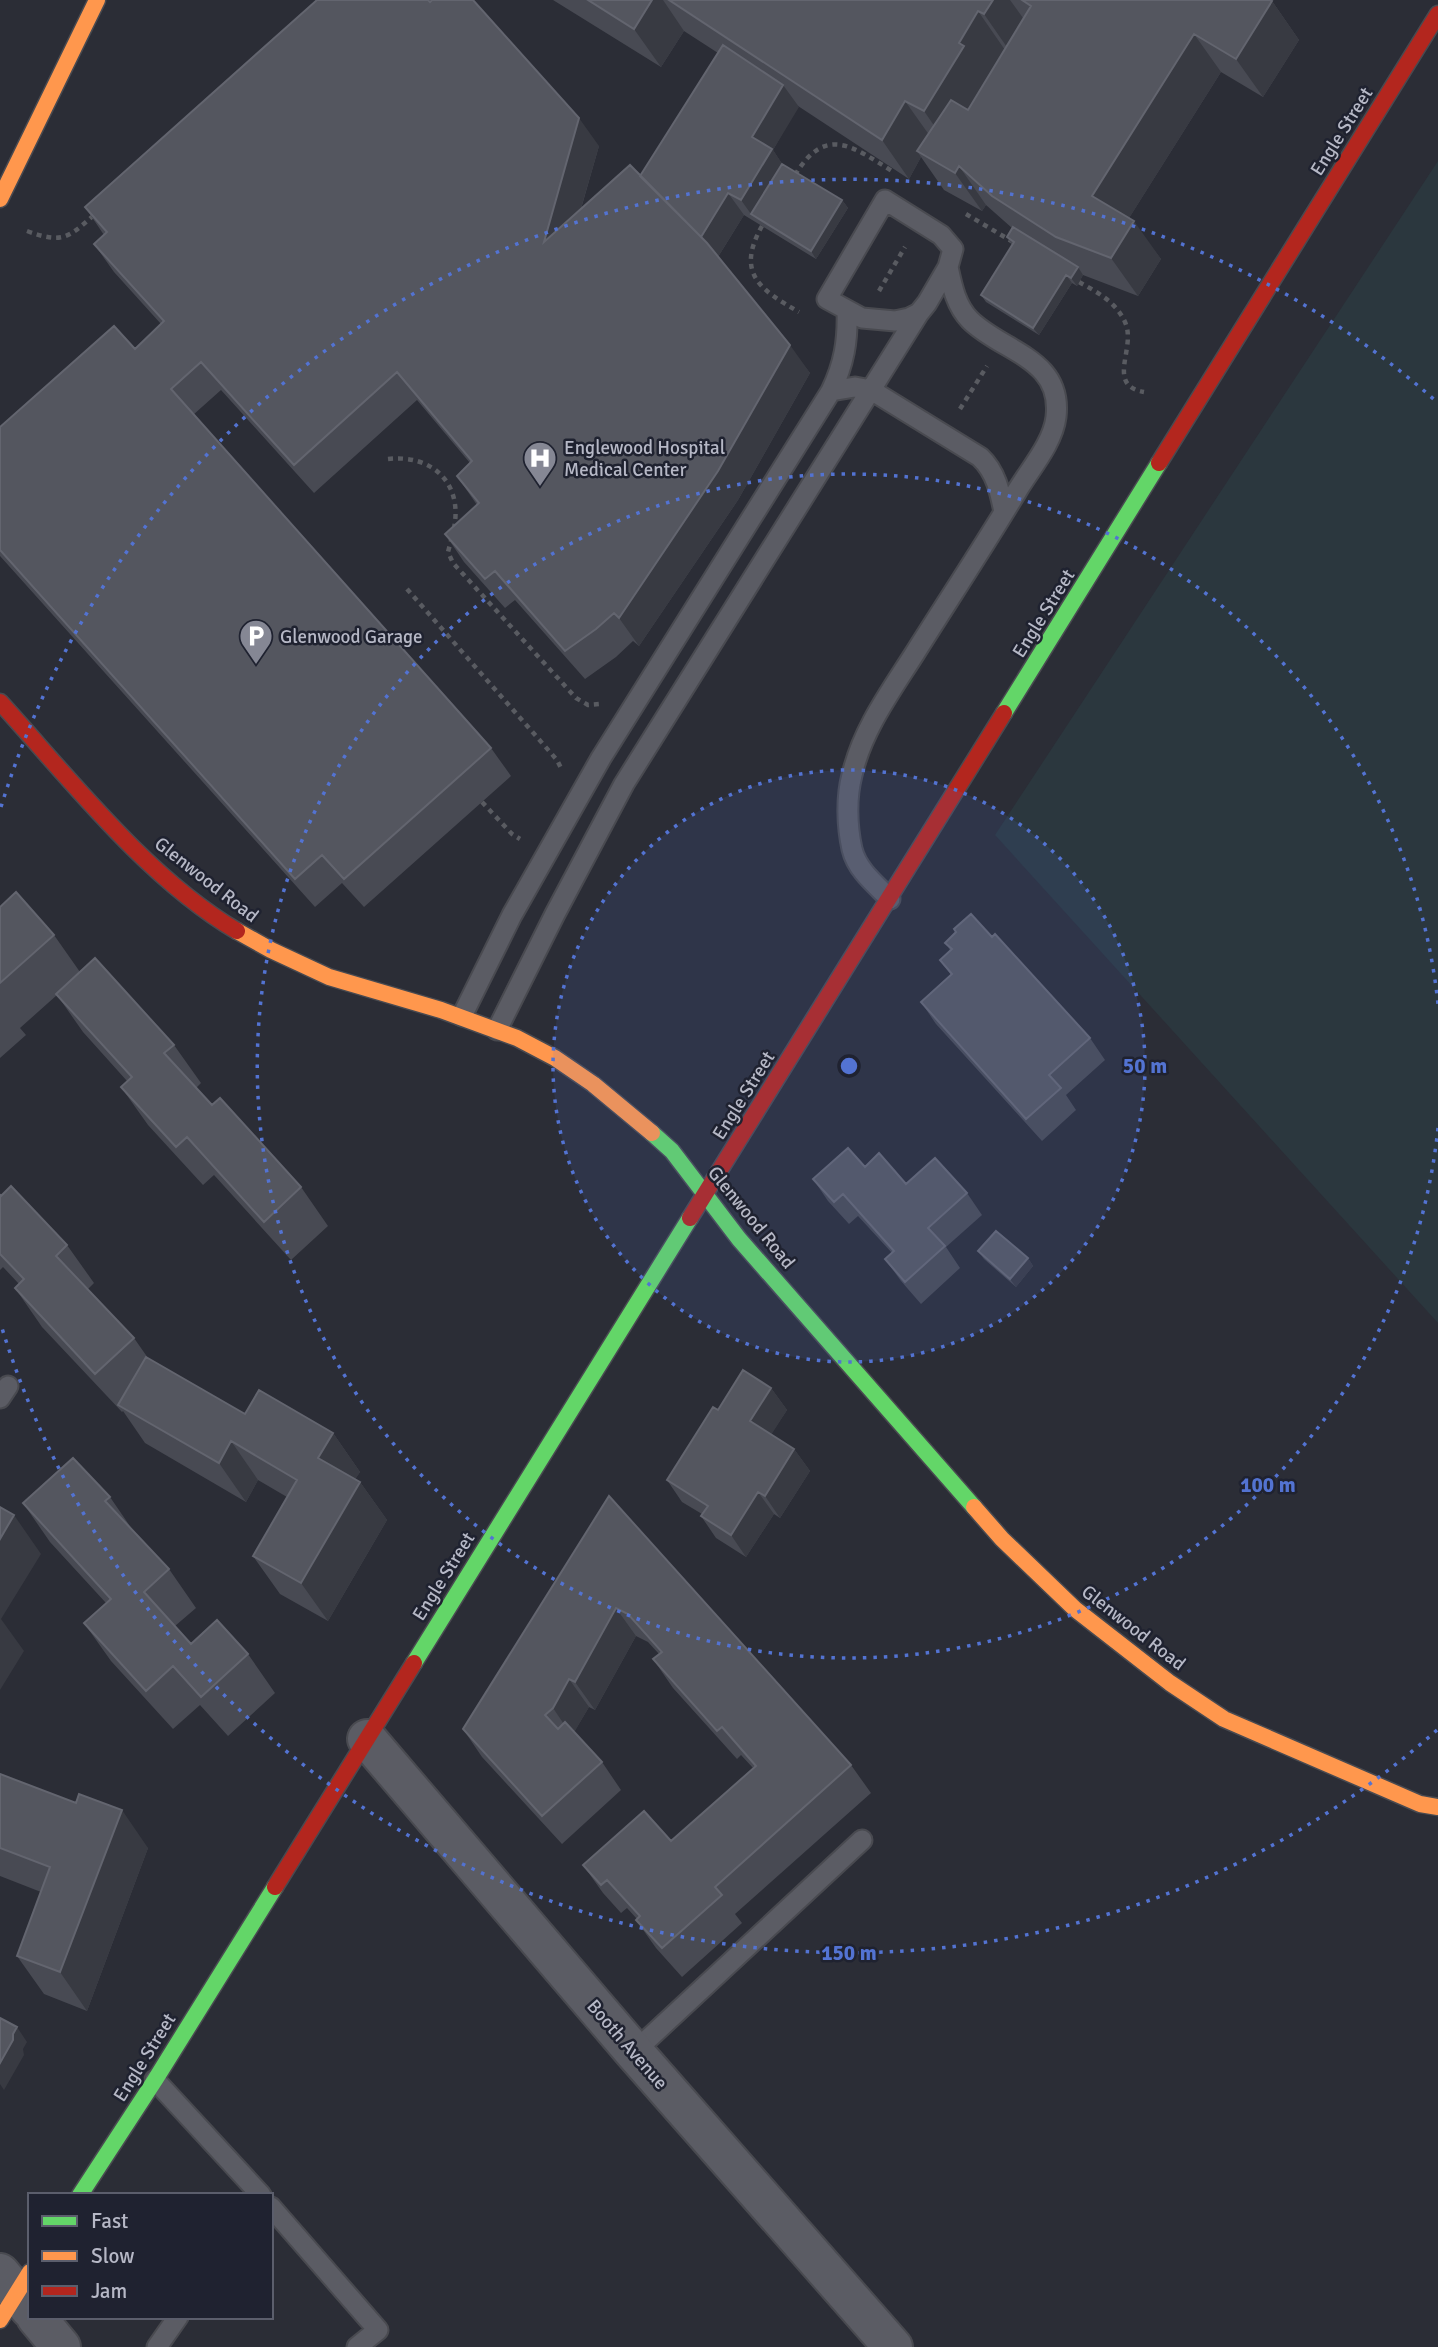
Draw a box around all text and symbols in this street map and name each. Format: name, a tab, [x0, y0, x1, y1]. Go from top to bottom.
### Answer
street label: Engle Street	[1305, 83, 1379, 180]
place label: Englewood Hospital Medical Center	[564, 436, 725, 482]
hospital icon: Englewood Hospital Medical Center	[521, 439, 559, 488]
street label: Engle Street	[1007, 565, 1081, 662]
parking icon: Glenwood Garage	[237, 617, 275, 666]
place label: Glenwood Garage	[280, 625, 422, 649]
street label: Glenwood Road	[150, 832, 263, 928]
street label: Engle Street	[707, 1047, 781, 1144]
text: 50 m	[1123, 1053, 1167, 1079]
centre of rings	[837, 1054, 861, 1078]
street label: Glenwood Road	[702, 1161, 800, 1274]
text: 100 m	[1240, 1472, 1296, 1498]
street label: Engle Street	[407, 1528, 481, 1625]
street label: Glenwood Road	[1077, 1580, 1190, 1676]
text: 150 m	[821, 1940, 877, 1966]
street label: Booth Avenue	[582, 1995, 673, 2095]
street label: Engle Street	[108, 2009, 182, 2106]
legend	[28, 2193, 273, 2319]
text: Fast	[91, 2208, 128, 2234]
text: Slow	[91, 2243, 135, 2269]
text: Jam	[91, 2278, 127, 2304]

